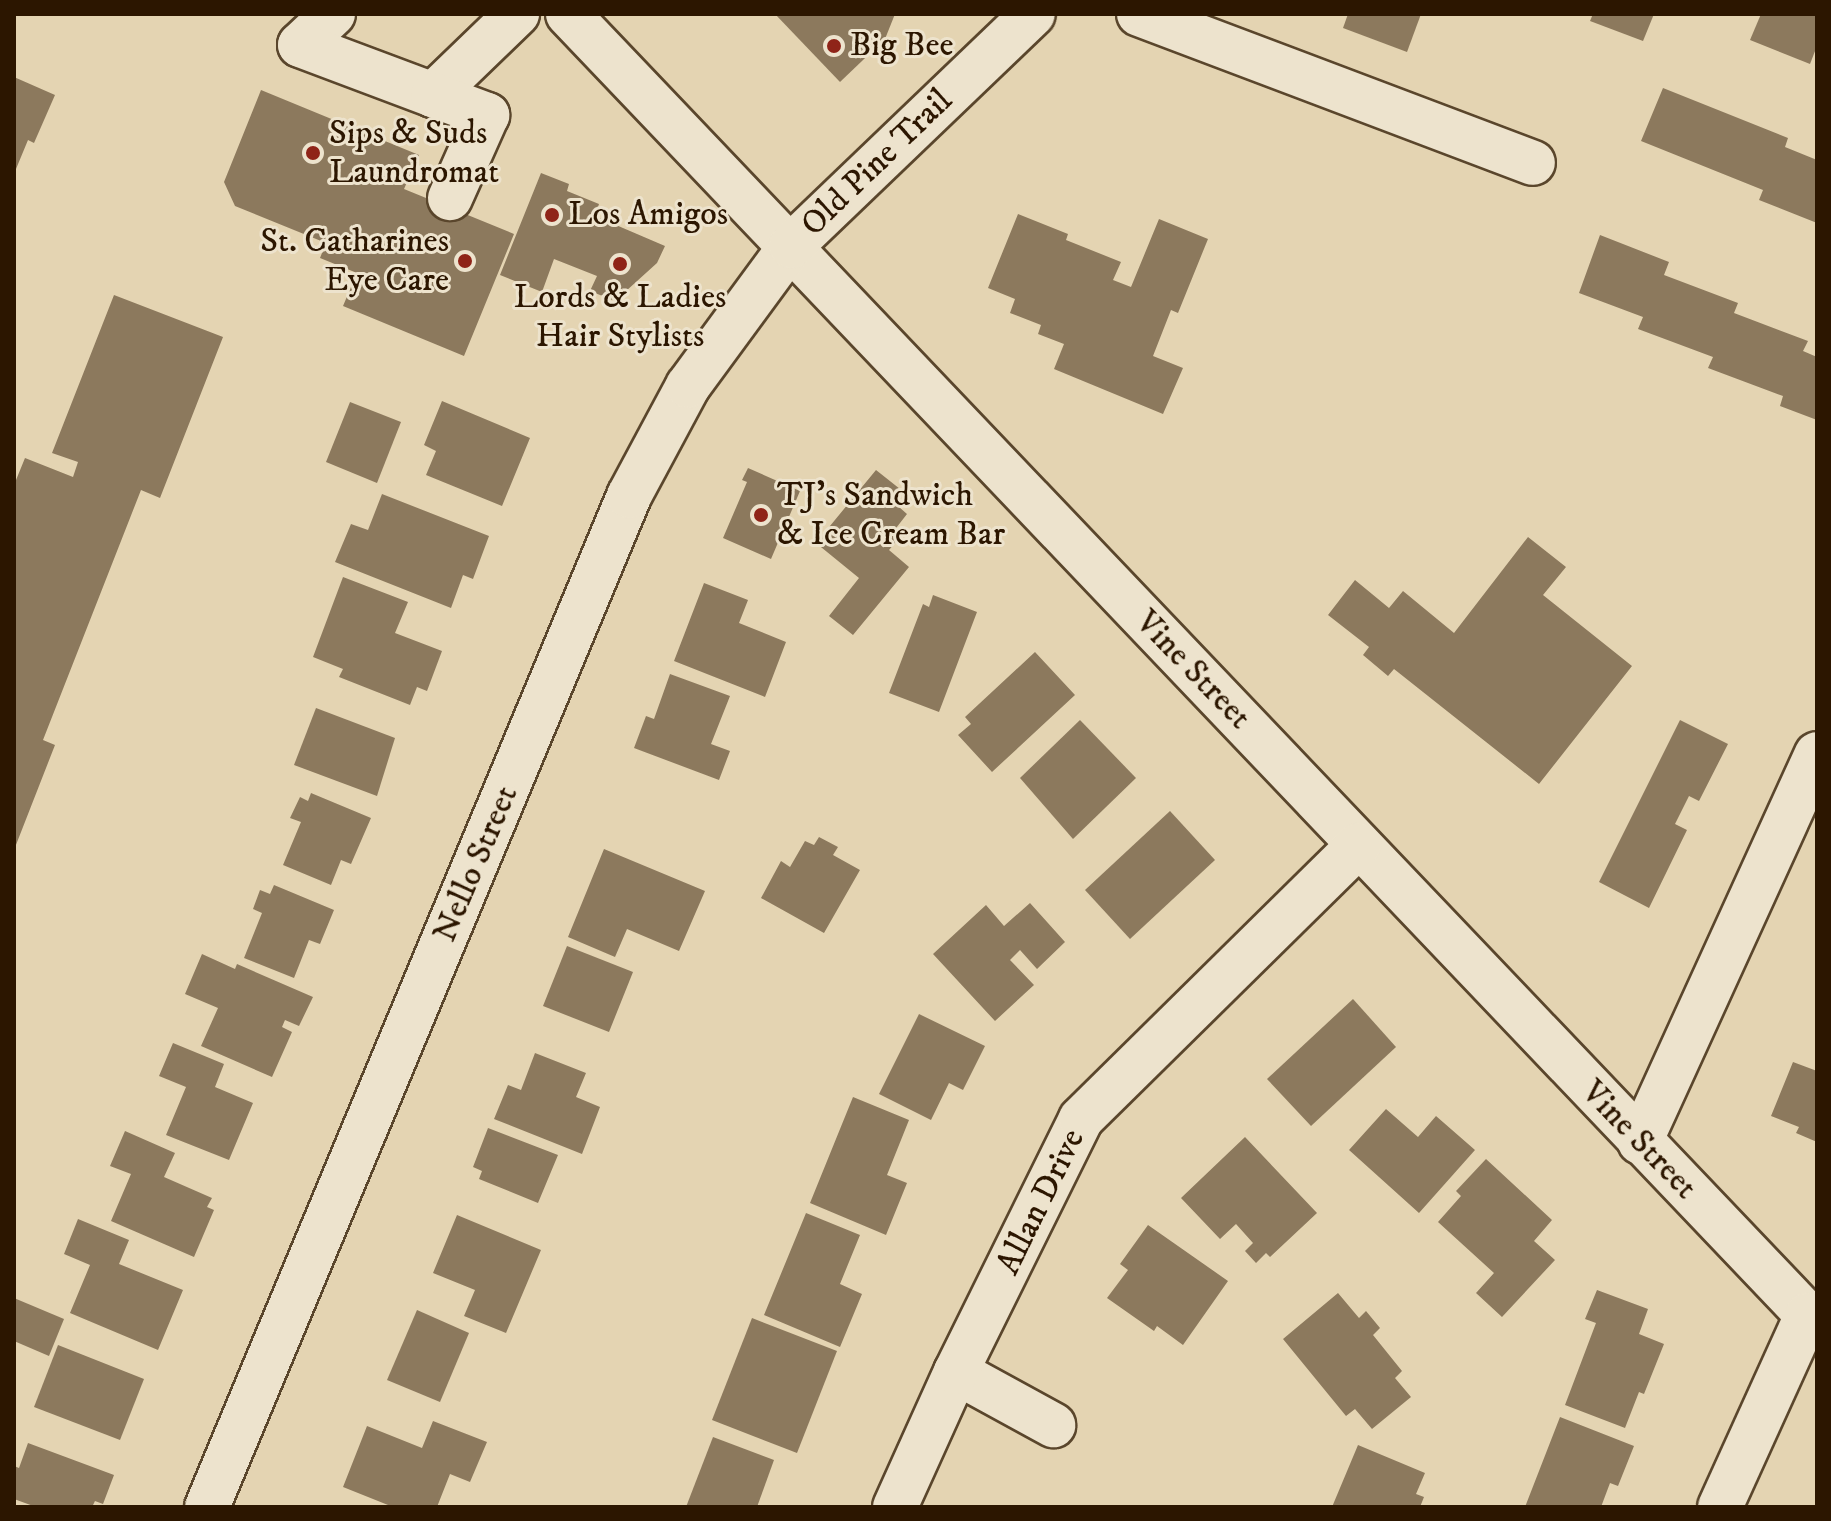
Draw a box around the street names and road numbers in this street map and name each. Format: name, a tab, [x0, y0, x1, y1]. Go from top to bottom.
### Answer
street label: Old Pine Trail	[793, 81, 961, 245]
street label: Vine Street	[1126, 602, 1260, 738]
street label: Nello Street	[425, 780, 527, 948]
street label: Vine Street	[1572, 1072, 1706, 1208]
street label: Allan Drive	[988, 1122, 1094, 1282]

